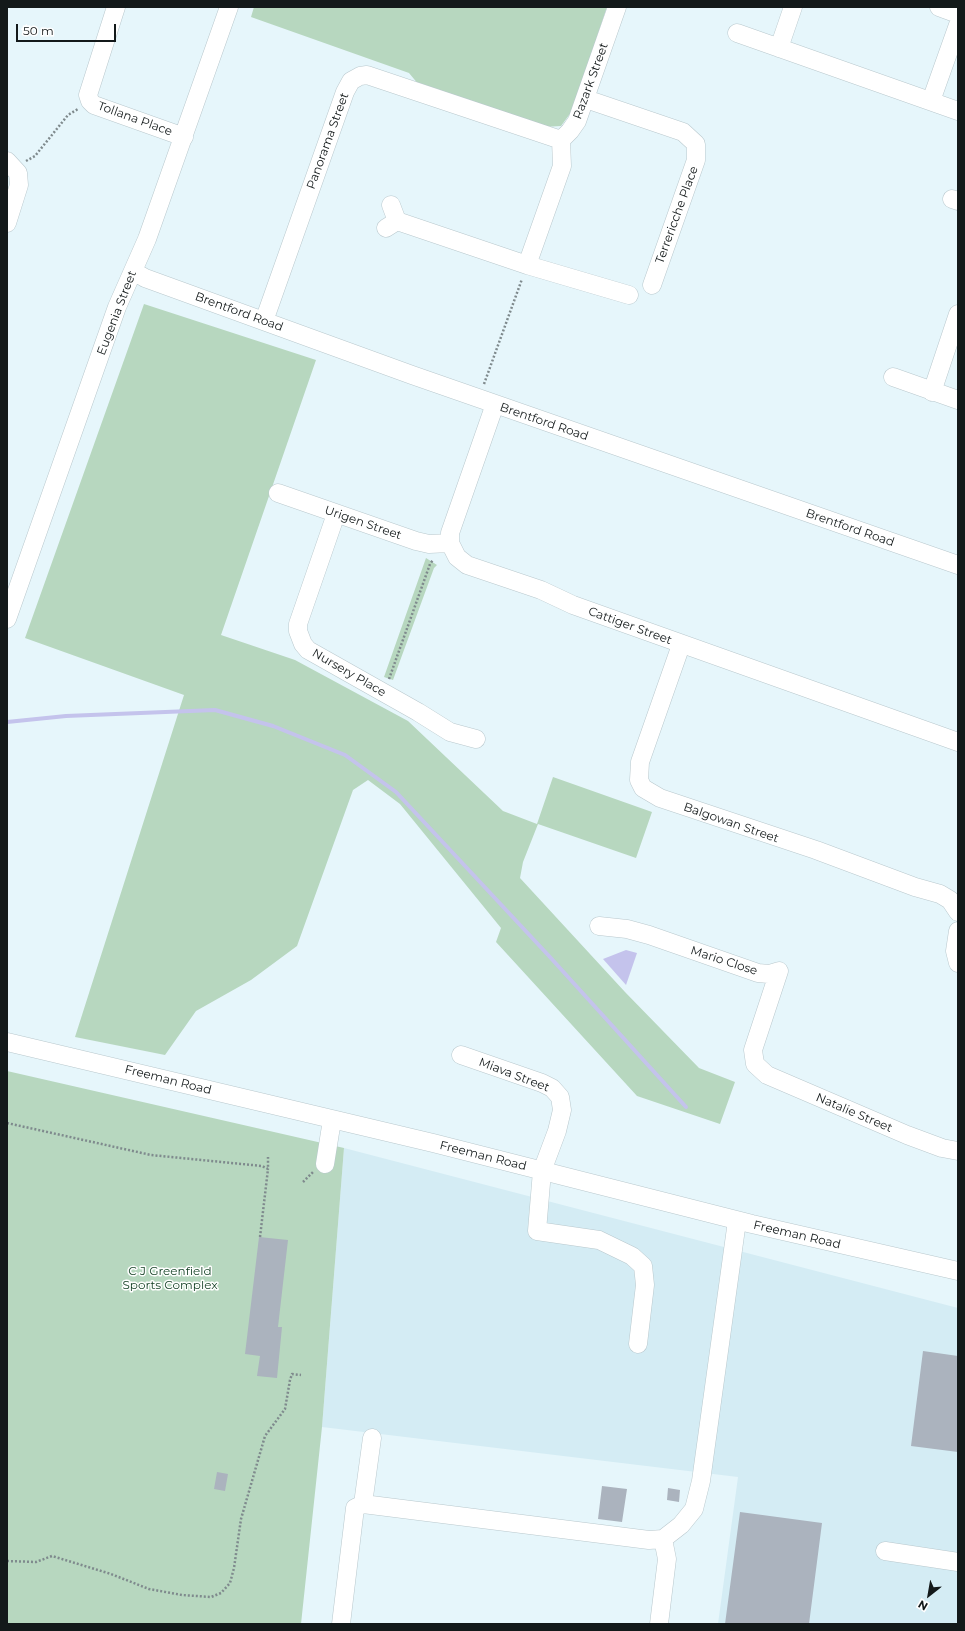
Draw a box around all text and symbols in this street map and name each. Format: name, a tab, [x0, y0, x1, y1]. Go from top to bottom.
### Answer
scale bar	[18, 16, 118, 42]
text: 50 m	[23, 23, 54, 38]
street label: Razark Street	[571, 41, 611, 121]
street label: Panorama Street	[304, 91, 352, 191]
street label: Tollana Place	[96, 99, 174, 139]
street label: Terrericche Place	[653, 164, 701, 266]
street label: Eugenia Street	[94, 269, 140, 357]
street label: Brentford Road	[193, 289, 285, 335]
street label: Brentford Road	[498, 400, 590, 444]
street label: Urigen Street	[323, 503, 403, 543]
street label: Brentford Road	[804, 506, 896, 550]
street label: Cattiger Street	[586, 604, 674, 648]
street label: Nursery Place	[309, 646, 389, 700]
street label: Balgowan Street	[681, 800, 781, 846]
street label: Mario Close	[689, 943, 759, 979]
street label: Miava Street	[477, 1055, 551, 1095]
street label: Freeman Road	[123, 1062, 213, 1098]
street label: Natalie Street	[814, 1090, 894, 1136]
street label: Freeman Road	[438, 1138, 528, 1174]
street label: Freeman Road	[752, 1218, 842, 1252]
park label: C J Greenfield Sports Complex	[122, 1264, 218, 1292]
north arrow	[909, 1575, 949, 1615]
text: N	[915, 1597, 930, 1614]

